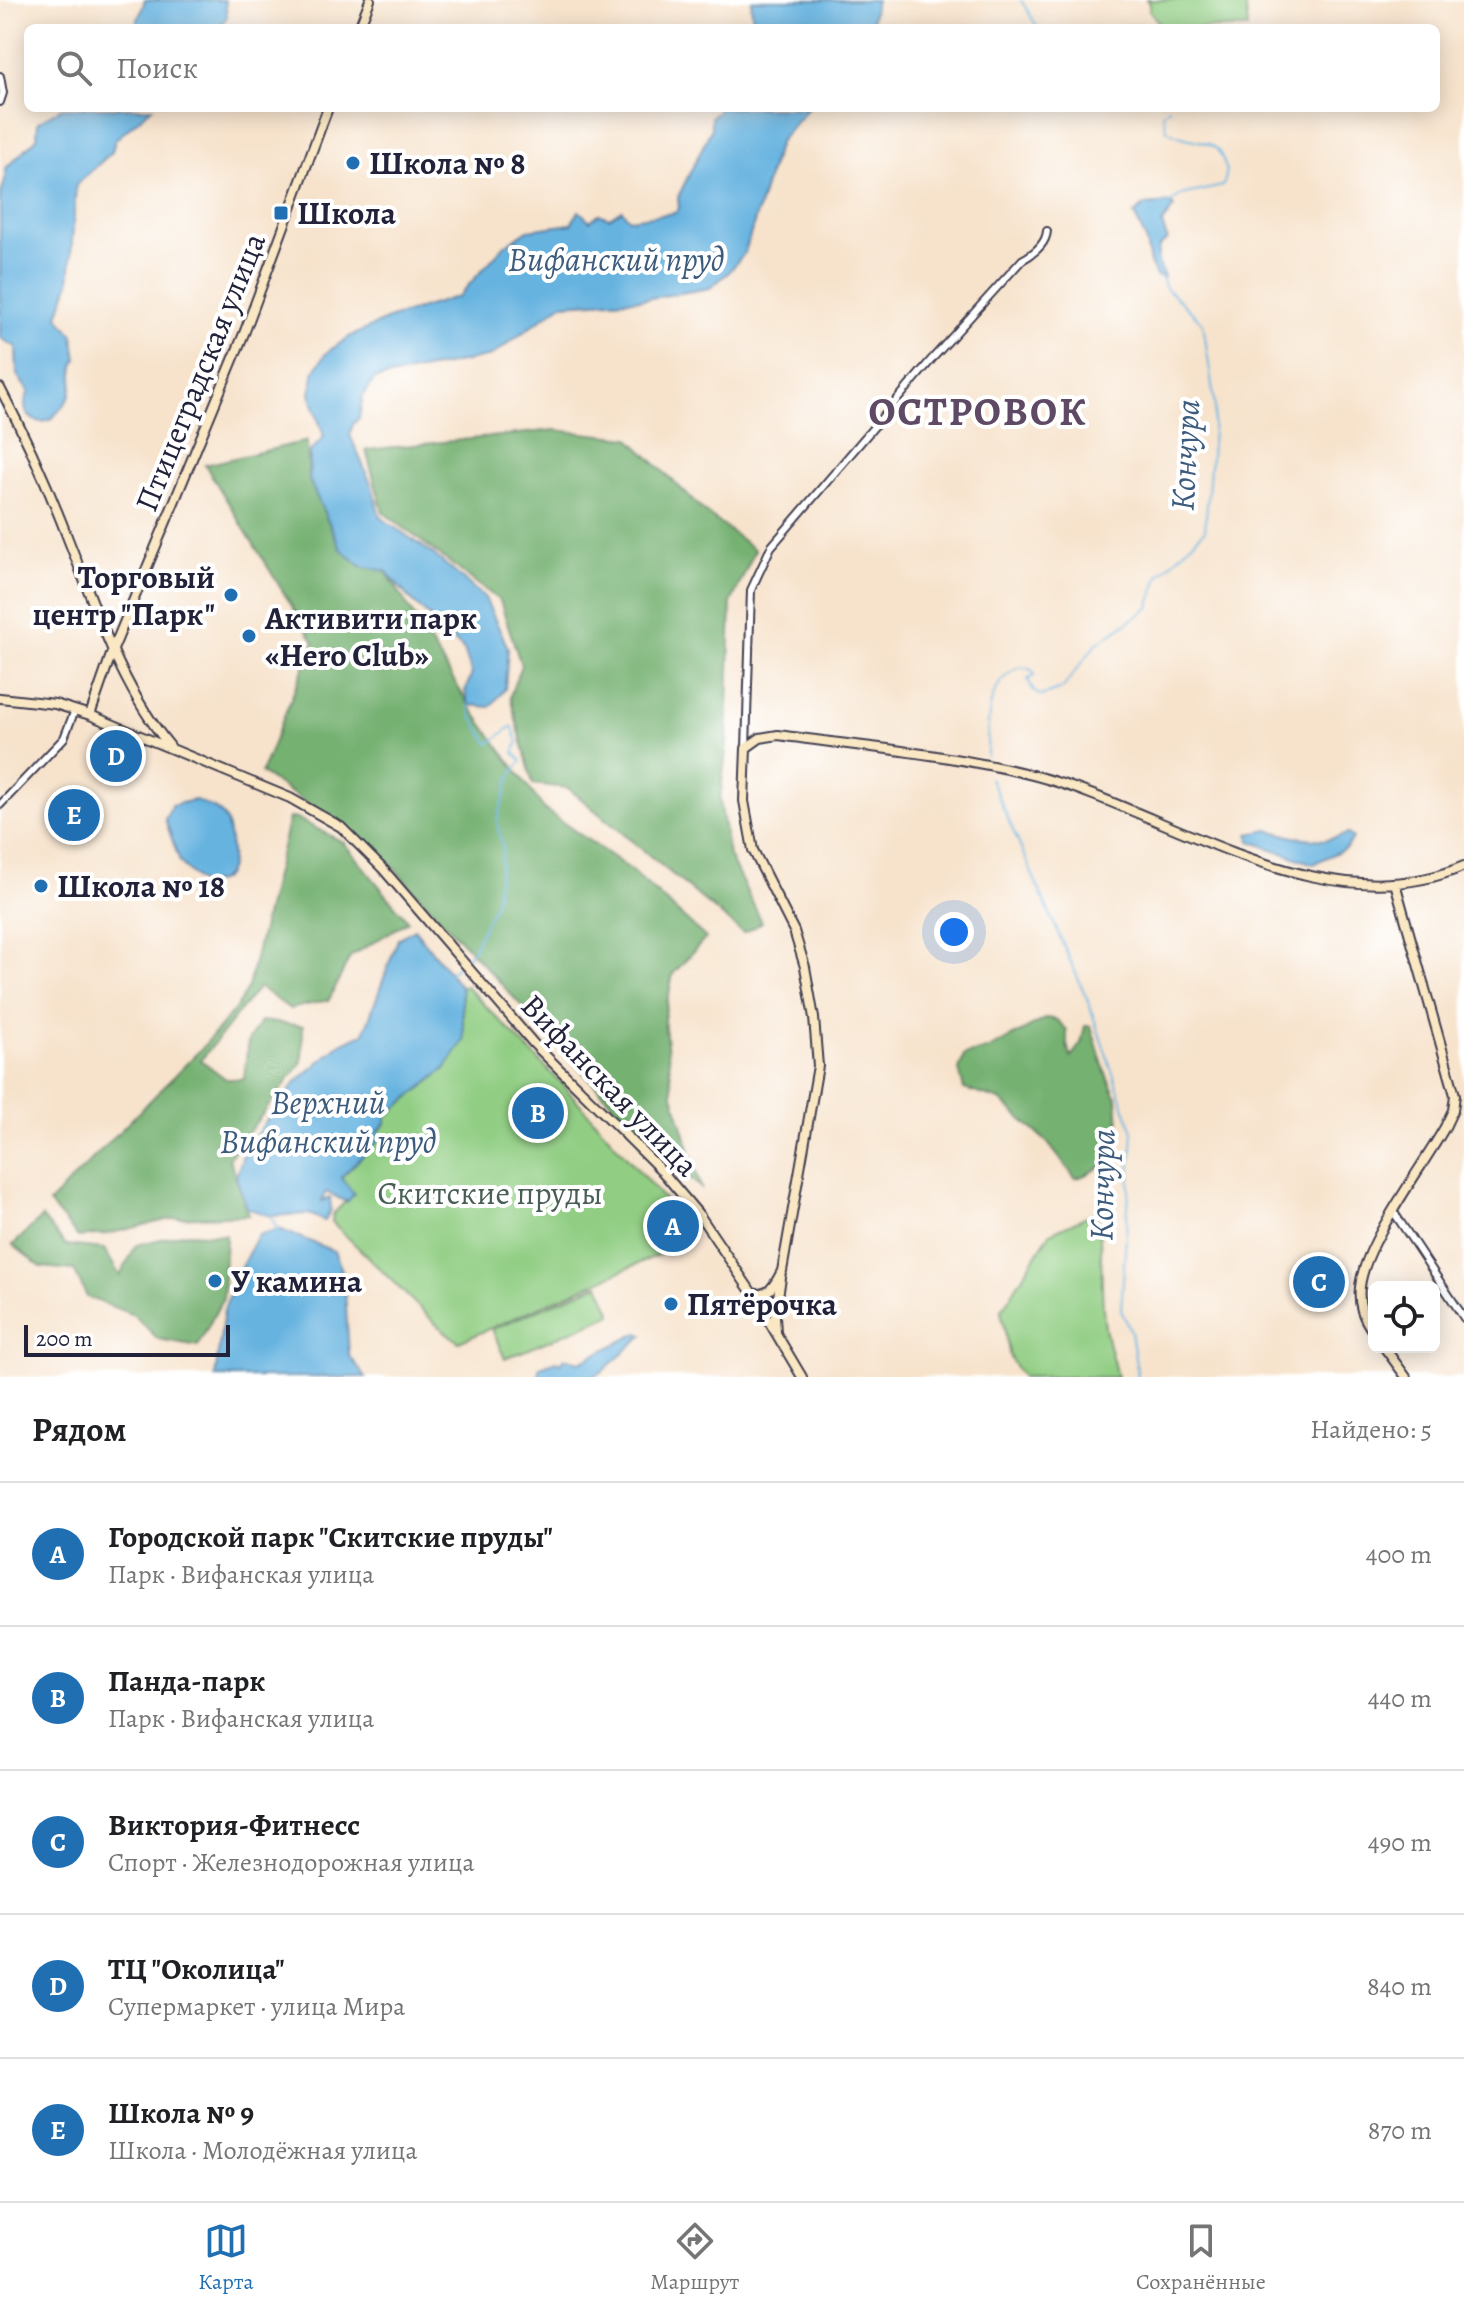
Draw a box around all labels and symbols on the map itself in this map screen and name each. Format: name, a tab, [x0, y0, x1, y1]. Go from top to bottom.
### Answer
place label: Школа № 8	[369, 141, 526, 185]
marker: Школа № 8	[344, 154, 362, 172]
place label: Школа	[297, 191, 397, 235]
marker: Школа	[272, 204, 290, 222]
street label: Птицеградская улица	[124, 226, 276, 518]
water label: Вифанский пруд	[508, 236, 724, 283]
district label: ОСТРОВОК	[868, 384, 1088, 439]
water label: Кончура	[1159, 398, 1211, 512]
place label: Торговый центр "Парк"	[33, 555, 215, 636]
marker: Торговый центр "Парк"	[222, 586, 240, 604]
place label: Активити парк «Hero Club»	[264, 596, 477, 677]
marker: Активити парк «Hero Club»	[240, 627, 258, 645]
pin: D	[90, 726, 142, 786]
pin: E	[48, 785, 100, 845]
place label: Школа № 18	[57, 864, 225, 908]
marker: Школа № 18	[32, 877, 50, 895]
your location	[934, 912, 974, 952]
street label: Вифанская улица	[511, 984, 709, 1186]
water label: Верхний Вифанский пруд	[220, 1079, 436, 1165]
pin: B	[512, 1083, 564, 1143]
water label: Кончура	[1078, 1129, 1126, 1241]
park label: Скитские пруды	[377, 1171, 603, 1215]
pin: A	[647, 1196, 699, 1256]
pin: C	[1293, 1252, 1345, 1312]
place label: У камина	[231, 1259, 363, 1303]
marker: У камина	[206, 1272, 224, 1290]
place label: Пятёрочка	[687, 1282, 838, 1326]
marker: Пятёрочка	[662, 1295, 680, 1313]
scale bar	[24, 1321, 230, 1357]

